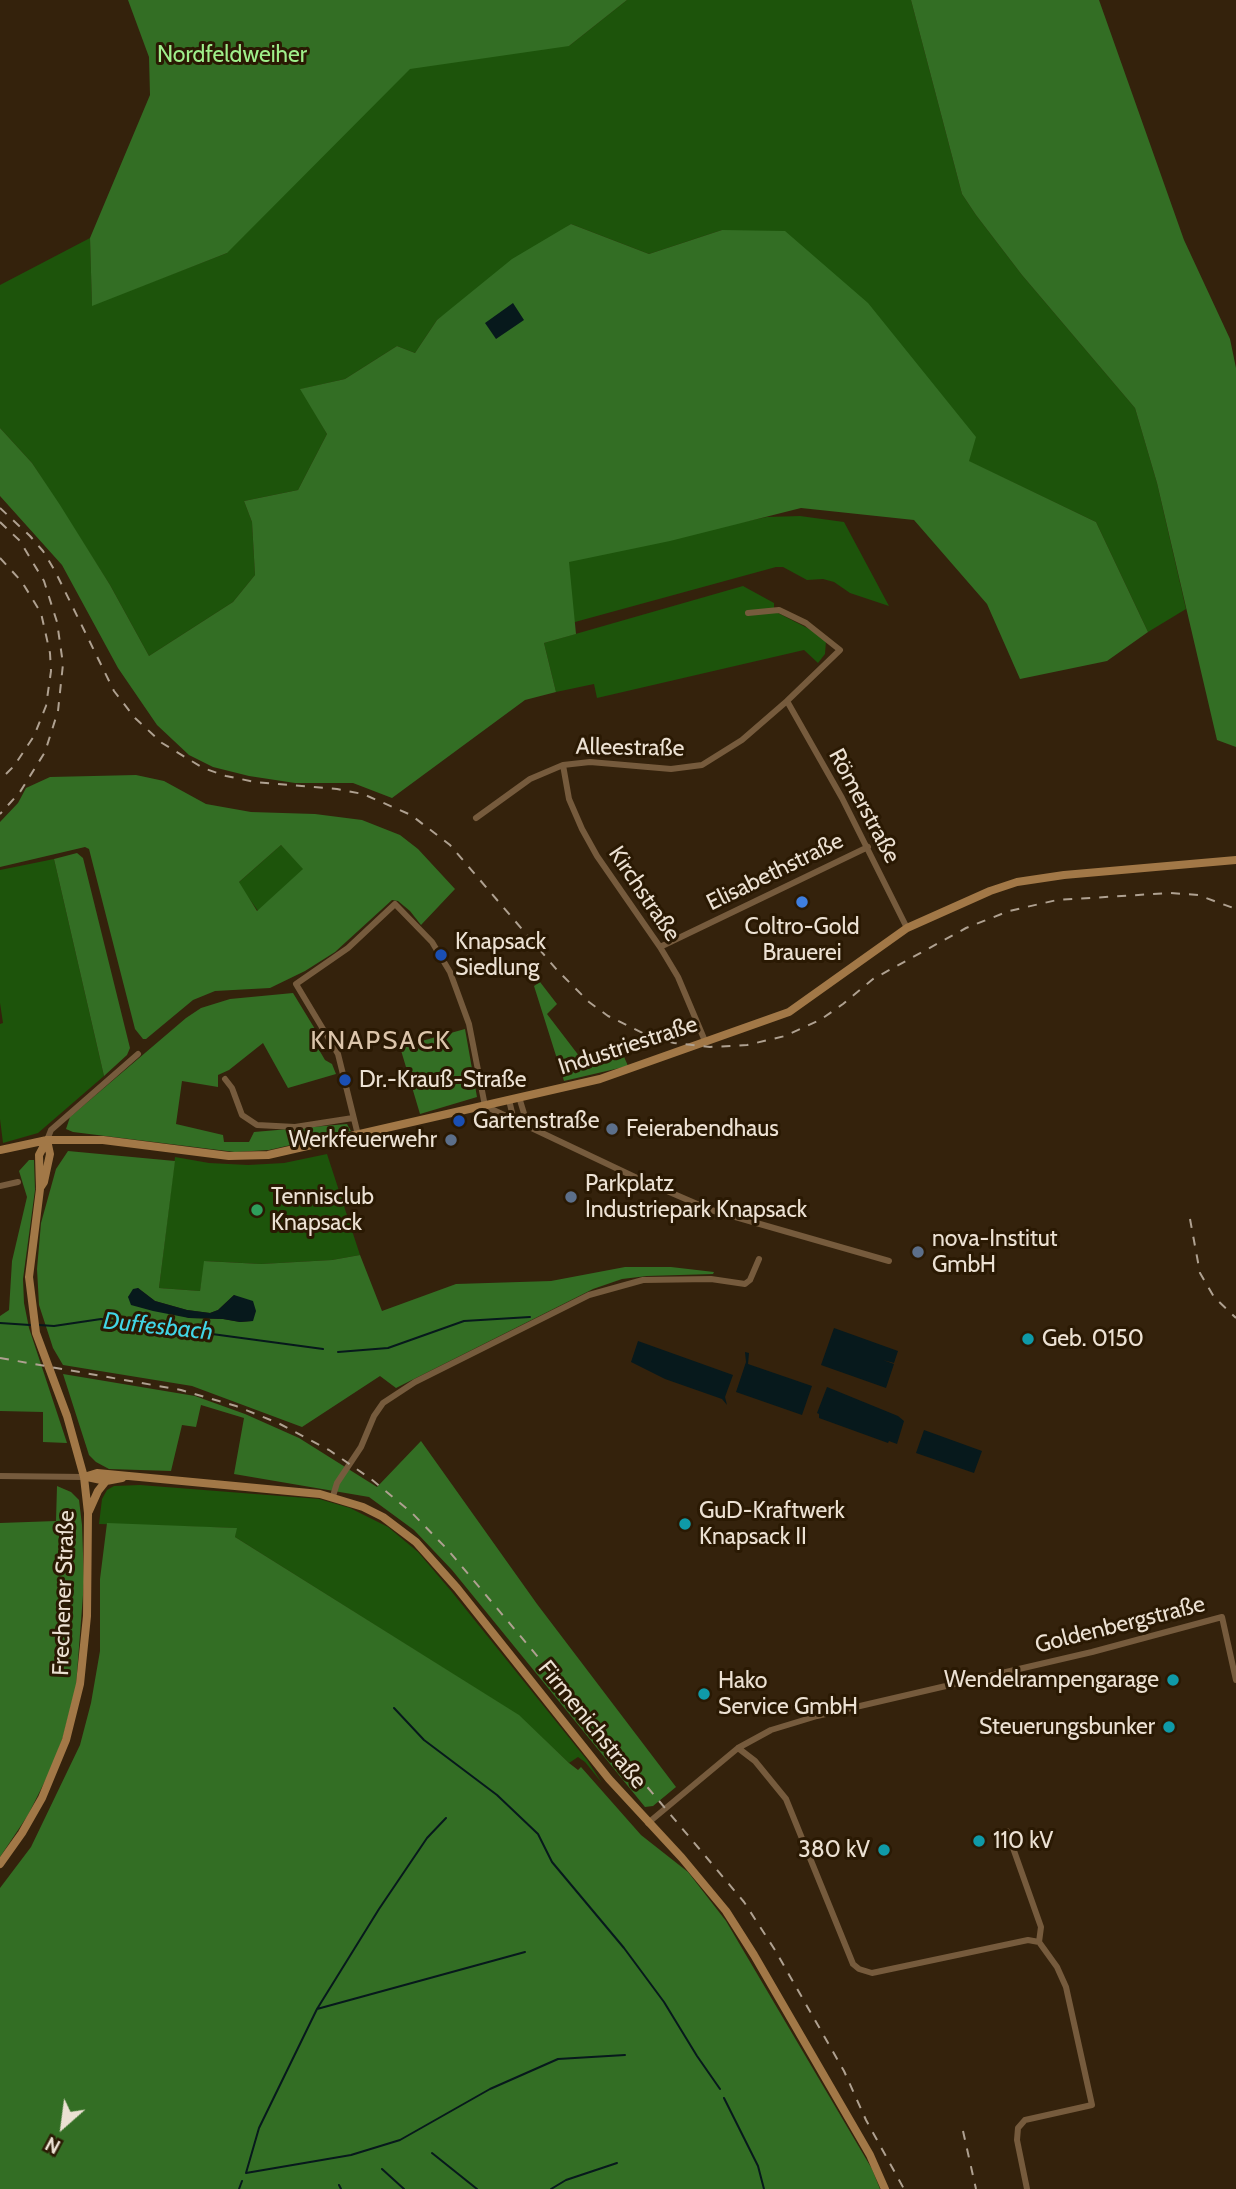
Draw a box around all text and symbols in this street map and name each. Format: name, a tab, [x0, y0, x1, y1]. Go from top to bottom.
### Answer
park label: Nordfeldweiher	[157, 41, 307, 69]
street label: Alleestraße	[575, 733, 685, 763]
street label: Römerstraße	[822, 744, 906, 868]
street label: Elisabethstraße	[702, 827, 848, 917]
street label: Kirchstraße	[602, 841, 686, 947]
marker: Coltro-Gold Brauerei	[794, 894, 810, 910]
place label: Coltro-Gold Brauerei	[745, 913, 859, 967]
place label: Knapsack Siedlung	[455, 928, 546, 982]
marker: Knapsack Siedlung	[433, 947, 449, 963]
street label: Industriestraße	[555, 1010, 701, 1082]
district label: KNAPSACK	[311, 1025, 451, 1057]
place label: Dr.-Krauß-Straße	[359, 1066, 527, 1094]
marker: Dr.-Krauß-Straße	[337, 1072, 353, 1088]
place label: Gartenstraße	[473, 1107, 599, 1135]
marker: Gartenstraße	[451, 1113, 467, 1129]
place label: Feierabendhaus	[626, 1115, 779, 1143]
marker: Feierabendhaus	[604, 1121, 620, 1137]
place label: Werkfeuerwehr	[288, 1126, 437, 1154]
marker: Werkfeuerwehr	[443, 1132, 459, 1148]
place label: Parkplatz Industriepark Knapsack	[585, 1170, 807, 1224]
place label: Tennisclub Knapsack	[271, 1183, 374, 1237]
marker: Parkplatz Industriepark Knapsack	[563, 1189, 579, 1205]
marker: Tennisclub Knapsack	[249, 1202, 265, 1218]
place label: nova-Institut GmbH	[932, 1225, 1057, 1279]
marker: nova-Institut GmbH	[910, 1244, 926, 1260]
water label: Duffesbach	[102, 1307, 214, 1347]
place label: Geb. 0150	[1042, 1325, 1144, 1353]
marker: Geb. 0150	[1020, 1331, 1036, 1347]
place label: GuD-Kraftwerk Knapsack II	[699, 1497, 845, 1551]
street label: Frechener Straße	[47, 1510, 81, 1676]
marker: GuD-Kraftwerk Knapsack II	[677, 1516, 693, 1532]
street label: Goldenbergstraße	[1032, 1591, 1208, 1659]
street label: Firmenichstraße	[532, 1655, 652, 1795]
place label: Wendelrampengarage	[944, 1666, 1159, 1694]
place label: Hako Service GmbH	[718, 1667, 858, 1721]
marker: Wendelrampengarage	[1165, 1672, 1181, 1688]
marker: Hako Service GmbH	[696, 1686, 712, 1702]
place label: Steuerungsbunker	[979, 1713, 1155, 1741]
marker: Steuerungsbunker	[1161, 1719, 1177, 1735]
place label: 110 kV	[993, 1827, 1053, 1855]
marker: 110 kV	[971, 1833, 987, 1849]
place label: 380 kV	[798, 1836, 870, 1864]
marker: 380 kV	[876, 1842, 892, 1858]
north arrow	[28, 2091, 98, 2161]
text: N	[42, 2132, 64, 2158]

